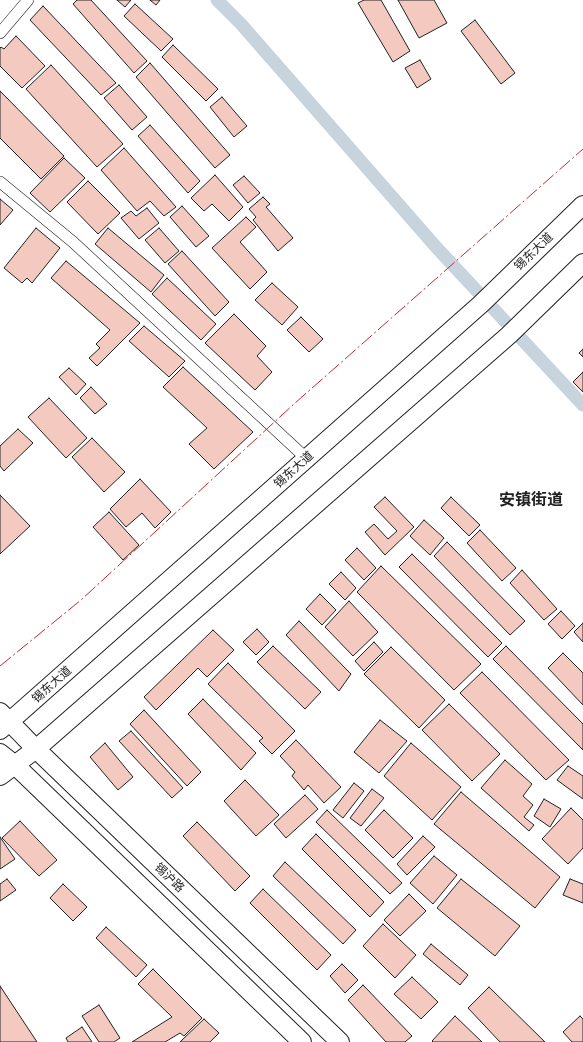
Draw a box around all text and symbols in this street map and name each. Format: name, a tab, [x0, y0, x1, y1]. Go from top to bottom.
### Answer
street label: 锡东大道	[512, 230, 556, 274]
street label: 锡东大道	[271, 449, 317, 491]
district label: 安镇街道	[499, 491, 563, 511]
street label: 锡东大道	[29, 664, 75, 706]
street label: 锡沪路	[151, 860, 187, 896]

